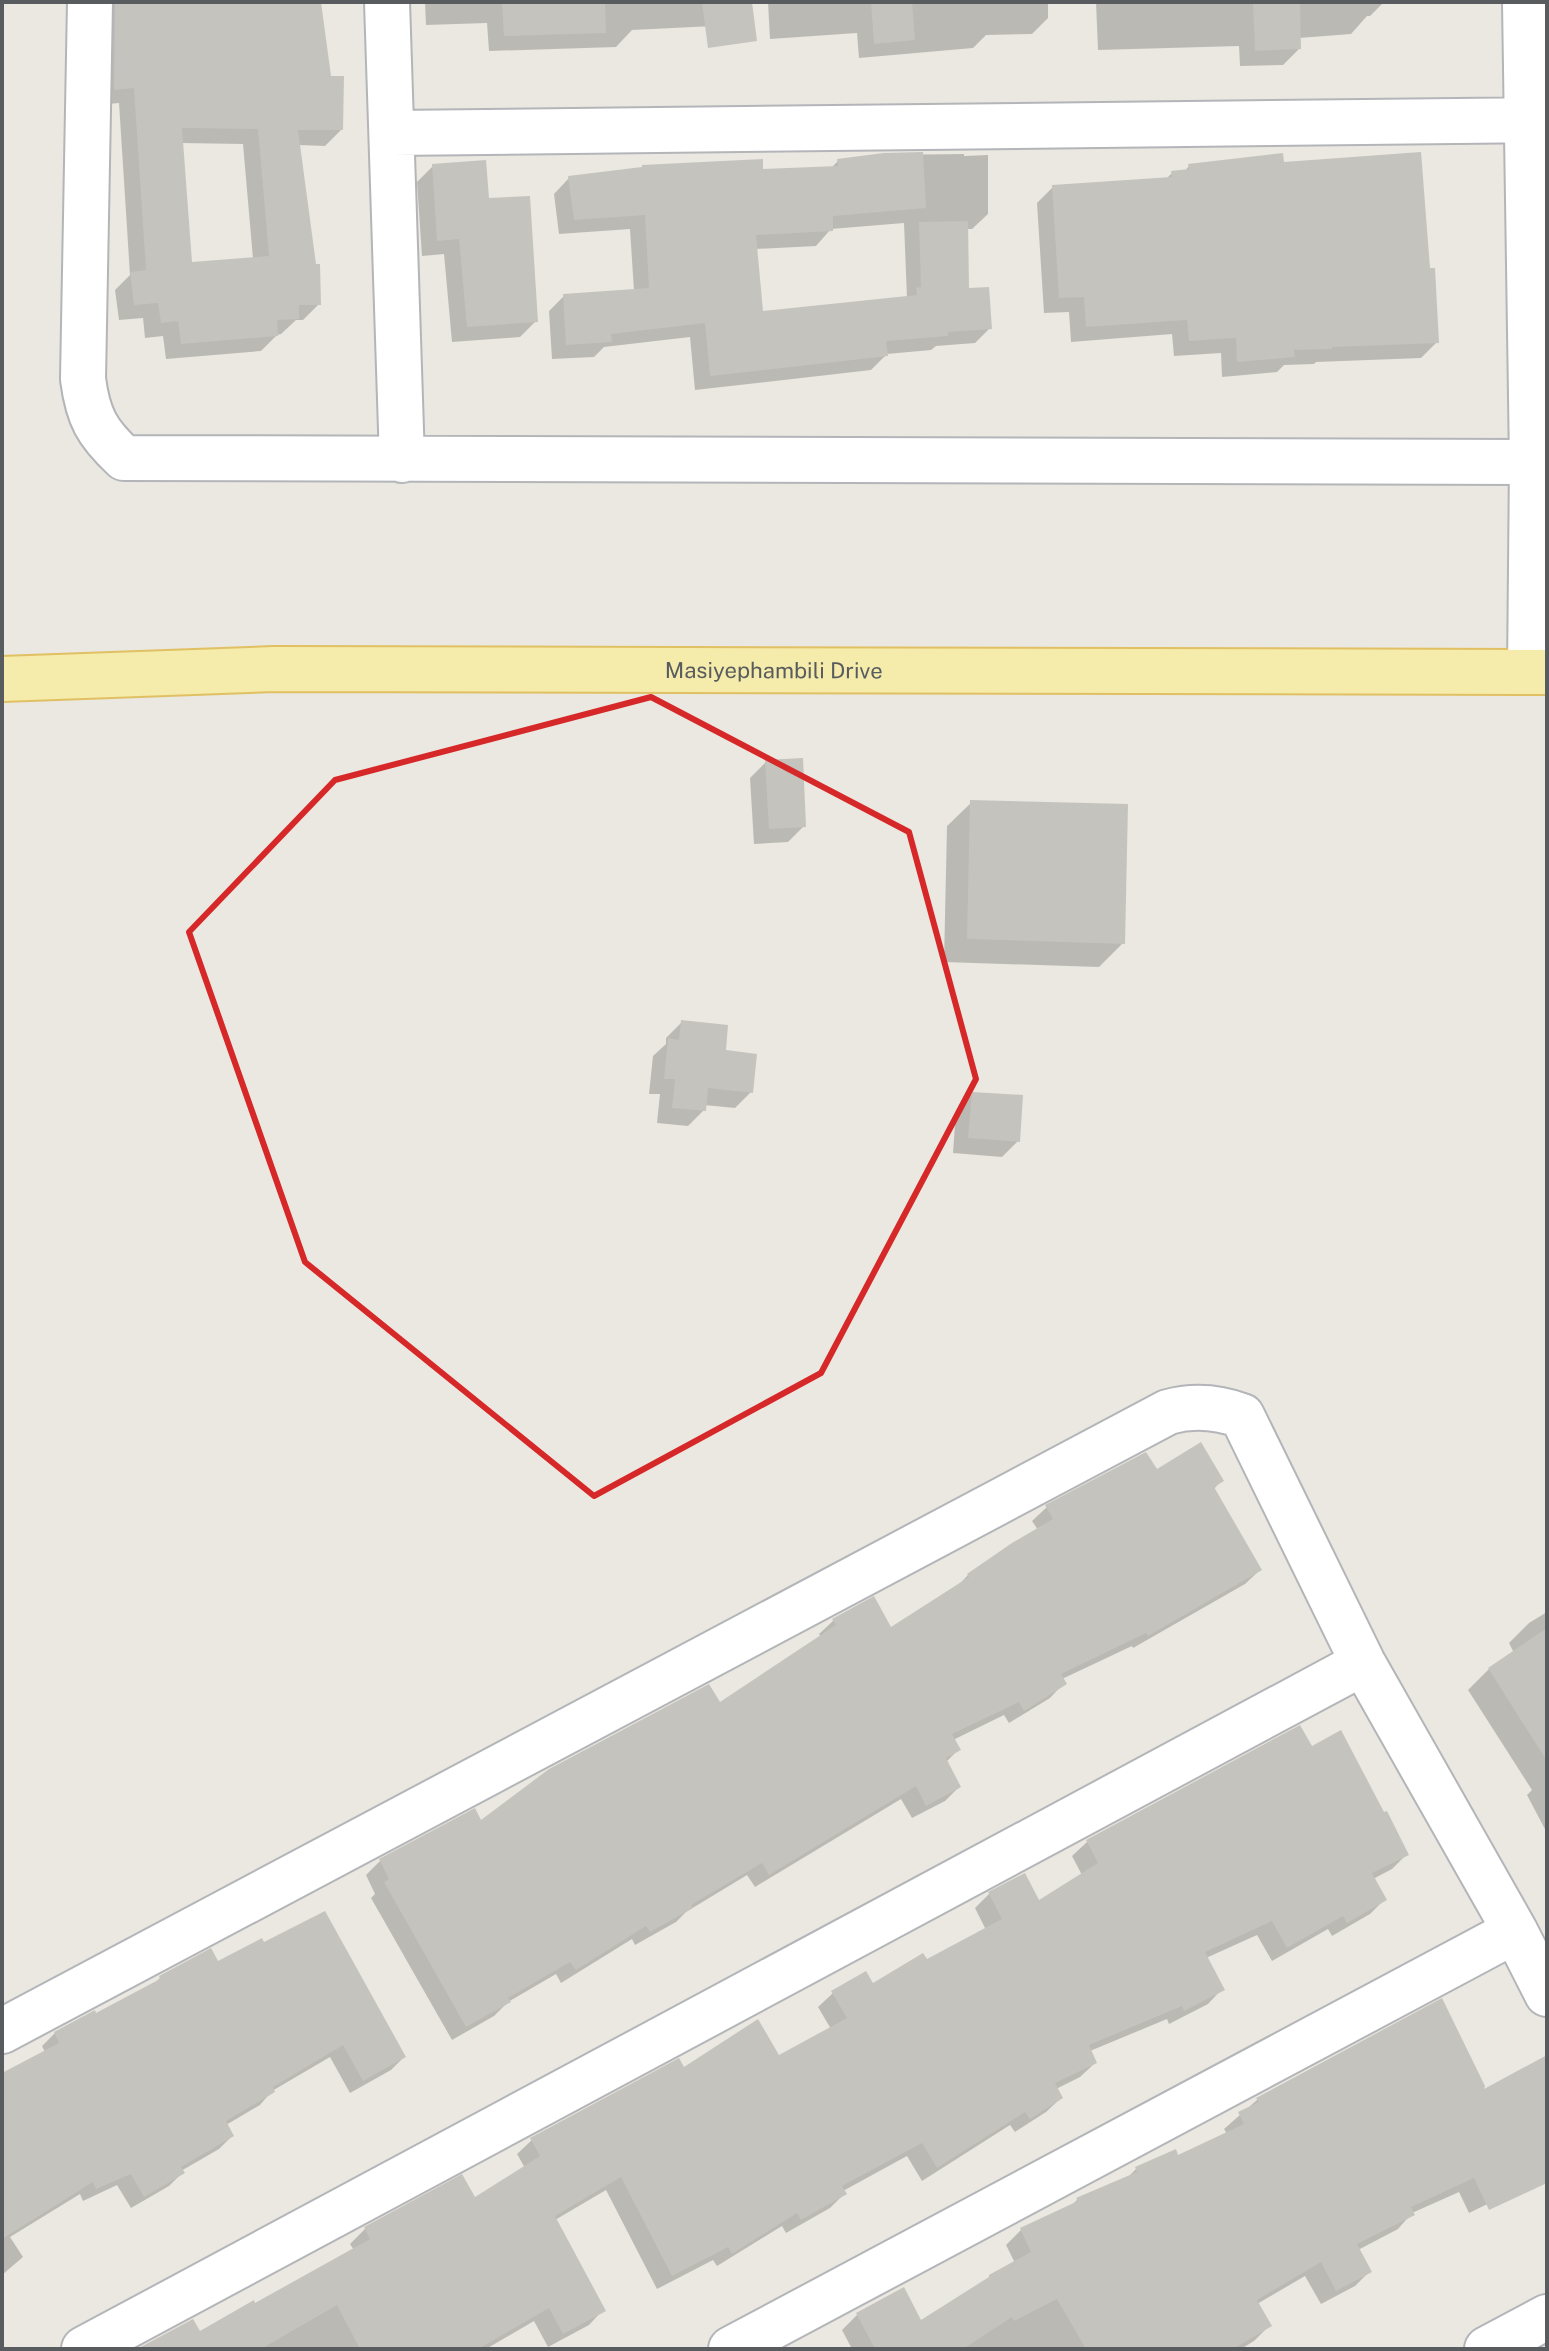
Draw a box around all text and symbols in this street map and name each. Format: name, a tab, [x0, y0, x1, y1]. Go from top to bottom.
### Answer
street label: Masiyephambili Drive	[665, 657, 883, 683]

